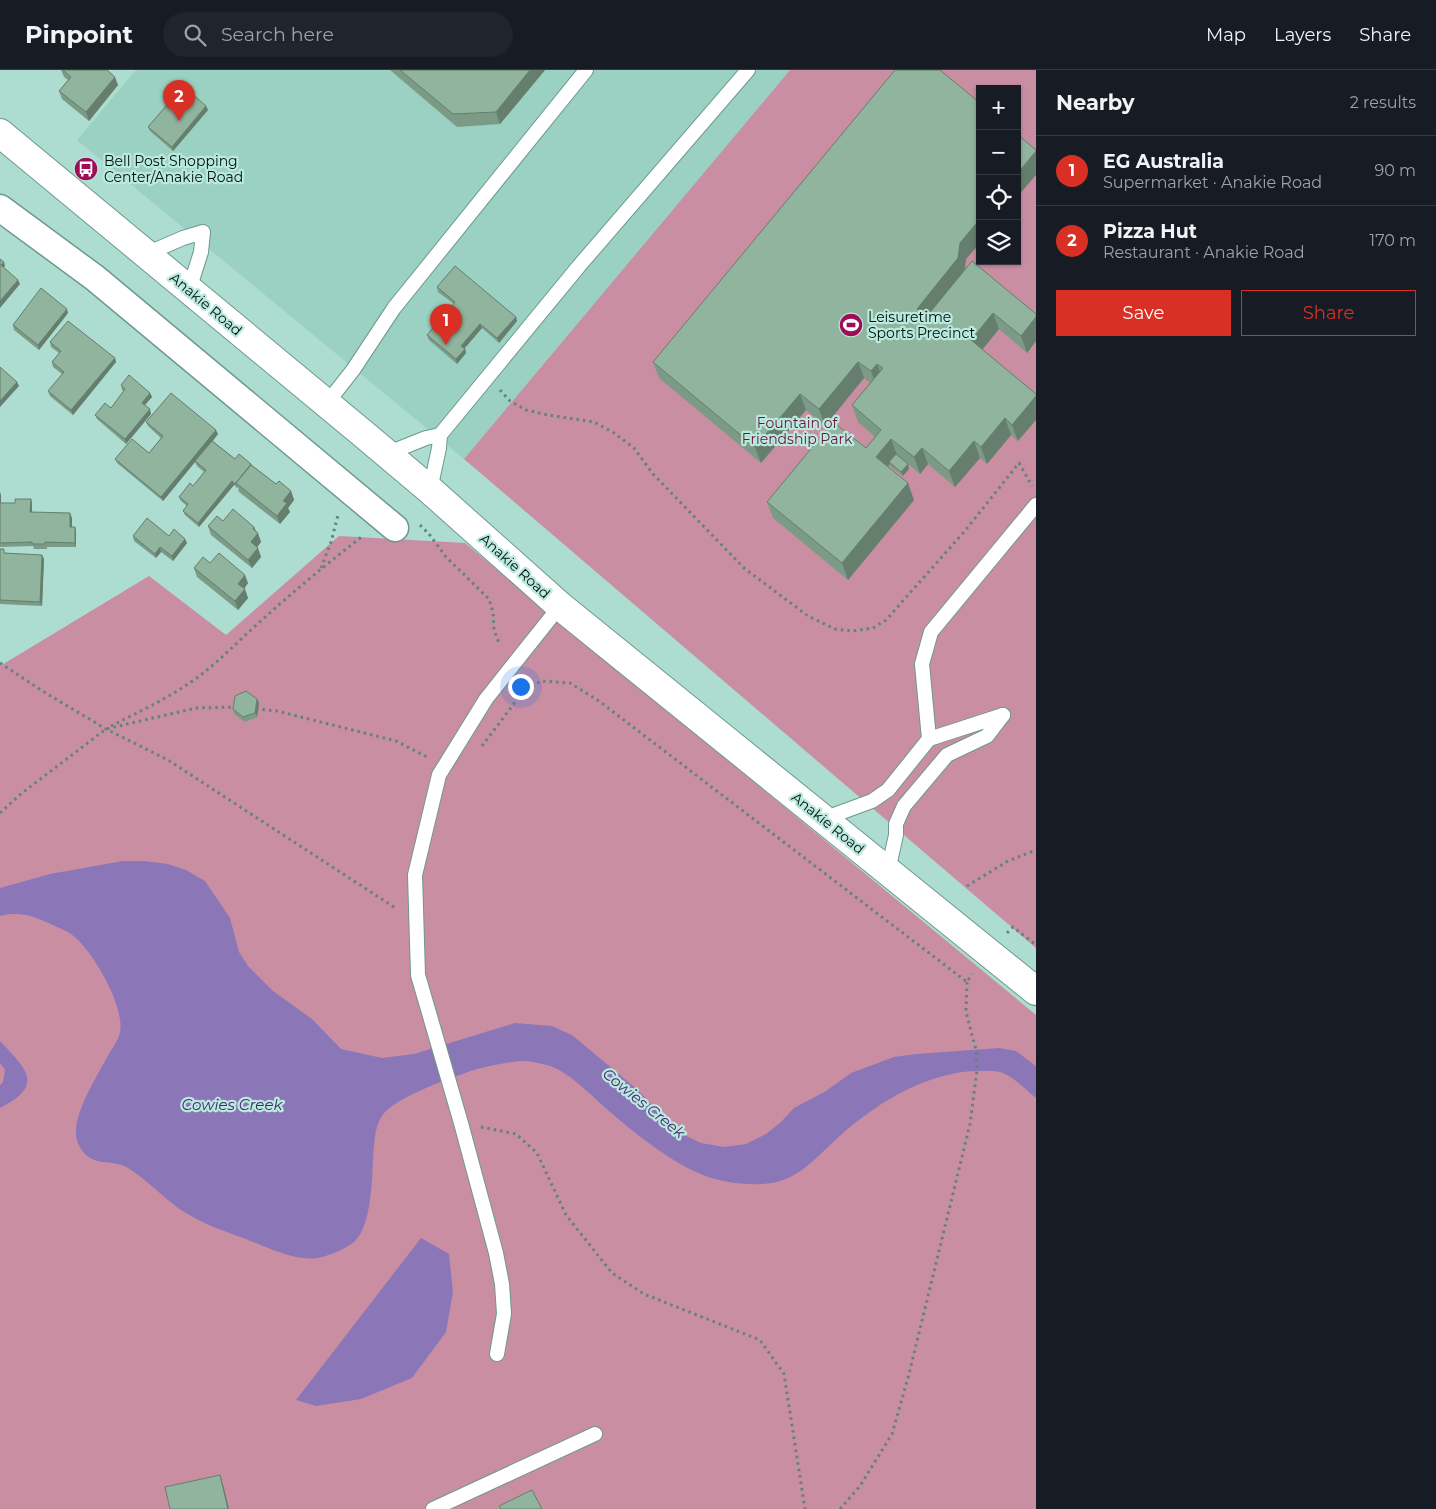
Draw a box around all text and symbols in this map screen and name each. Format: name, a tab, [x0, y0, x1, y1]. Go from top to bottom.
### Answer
search box	[163, 12, 513, 57]
text: Pinpoint	[25, 20, 133, 49]
icon: search	[181, 21, 209, 49]
text: Search here	[221, 23, 334, 46]
text: Map	[1206, 24, 1246, 46]
text: Layers	[1274, 24, 1331, 46]
text: Share	[1359, 24, 1411, 46]
pin: 2	[163, 80, 195, 121]
map controls	[976, 85, 1021, 265]
button: +	[976, 85, 1021, 130]
text: Nearby	[1056, 90, 1135, 115]
text: 2 results	[1350, 93, 1416, 112]
button: −	[976, 130, 1021, 175]
text: EG Australia	[1103, 150, 1224, 173]
place label: Bell Post Shopping Center/Anakie Road	[104, 152, 243, 186]
bus stop icon: Bell Post Shopping Center/Anakie Road	[73, 156, 99, 182]
text: 1	[1069, 161, 1075, 180]
text: 90 m	[1374, 161, 1416, 180]
text: Supermarket · Anakie Road	[1103, 173, 1322, 192]
button: locate	[976, 175, 1021, 220]
button: layers	[976, 220, 1021, 265]
text: Pizza Hut	[1103, 220, 1197, 243]
text: 2	[1067, 231, 1077, 250]
text: 170 m	[1369, 231, 1416, 250]
text: Restaurant · Anakie Road	[1103, 243, 1305, 262]
street label: Anakie Road	[166, 269, 246, 339]
button: Save	[1056, 290, 1231, 336]
button: Share	[1241, 290, 1416, 336]
pin: 1	[430, 304, 462, 345]
place label: Leisuretime Sports Precinct	[868, 308, 975, 342]
sports icon: Leisuretime Sports Precinct	[838, 312, 864, 338]
park label: Fountain of Friendship Park	[742, 414, 853, 448]
street label: Anakie Road	[476, 530, 554, 602]
your location	[508, 674, 534, 700]
street label: Anakie Road	[788, 788, 868, 858]
water label: Cowies Creek	[599, 1064, 690, 1143]
water label: Cowies Creek	[182, 1095, 283, 1114]

